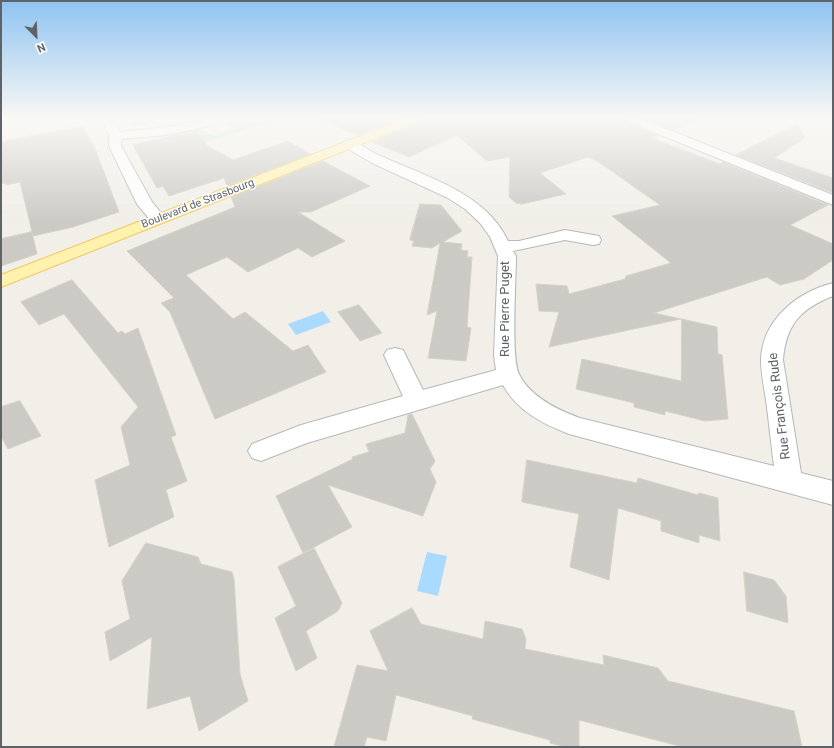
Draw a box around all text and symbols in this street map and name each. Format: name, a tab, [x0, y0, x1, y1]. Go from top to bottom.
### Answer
north arrow	[16, 16, 56, 56]
text: N	[35, 40, 47, 55]
street label: Boulevard de Strasbourg	[140, 176, 256, 232]
street label: Rue Pierre Puget	[498, 261, 514, 357]
street label: Rue François Rude	[766, 352, 794, 460]

